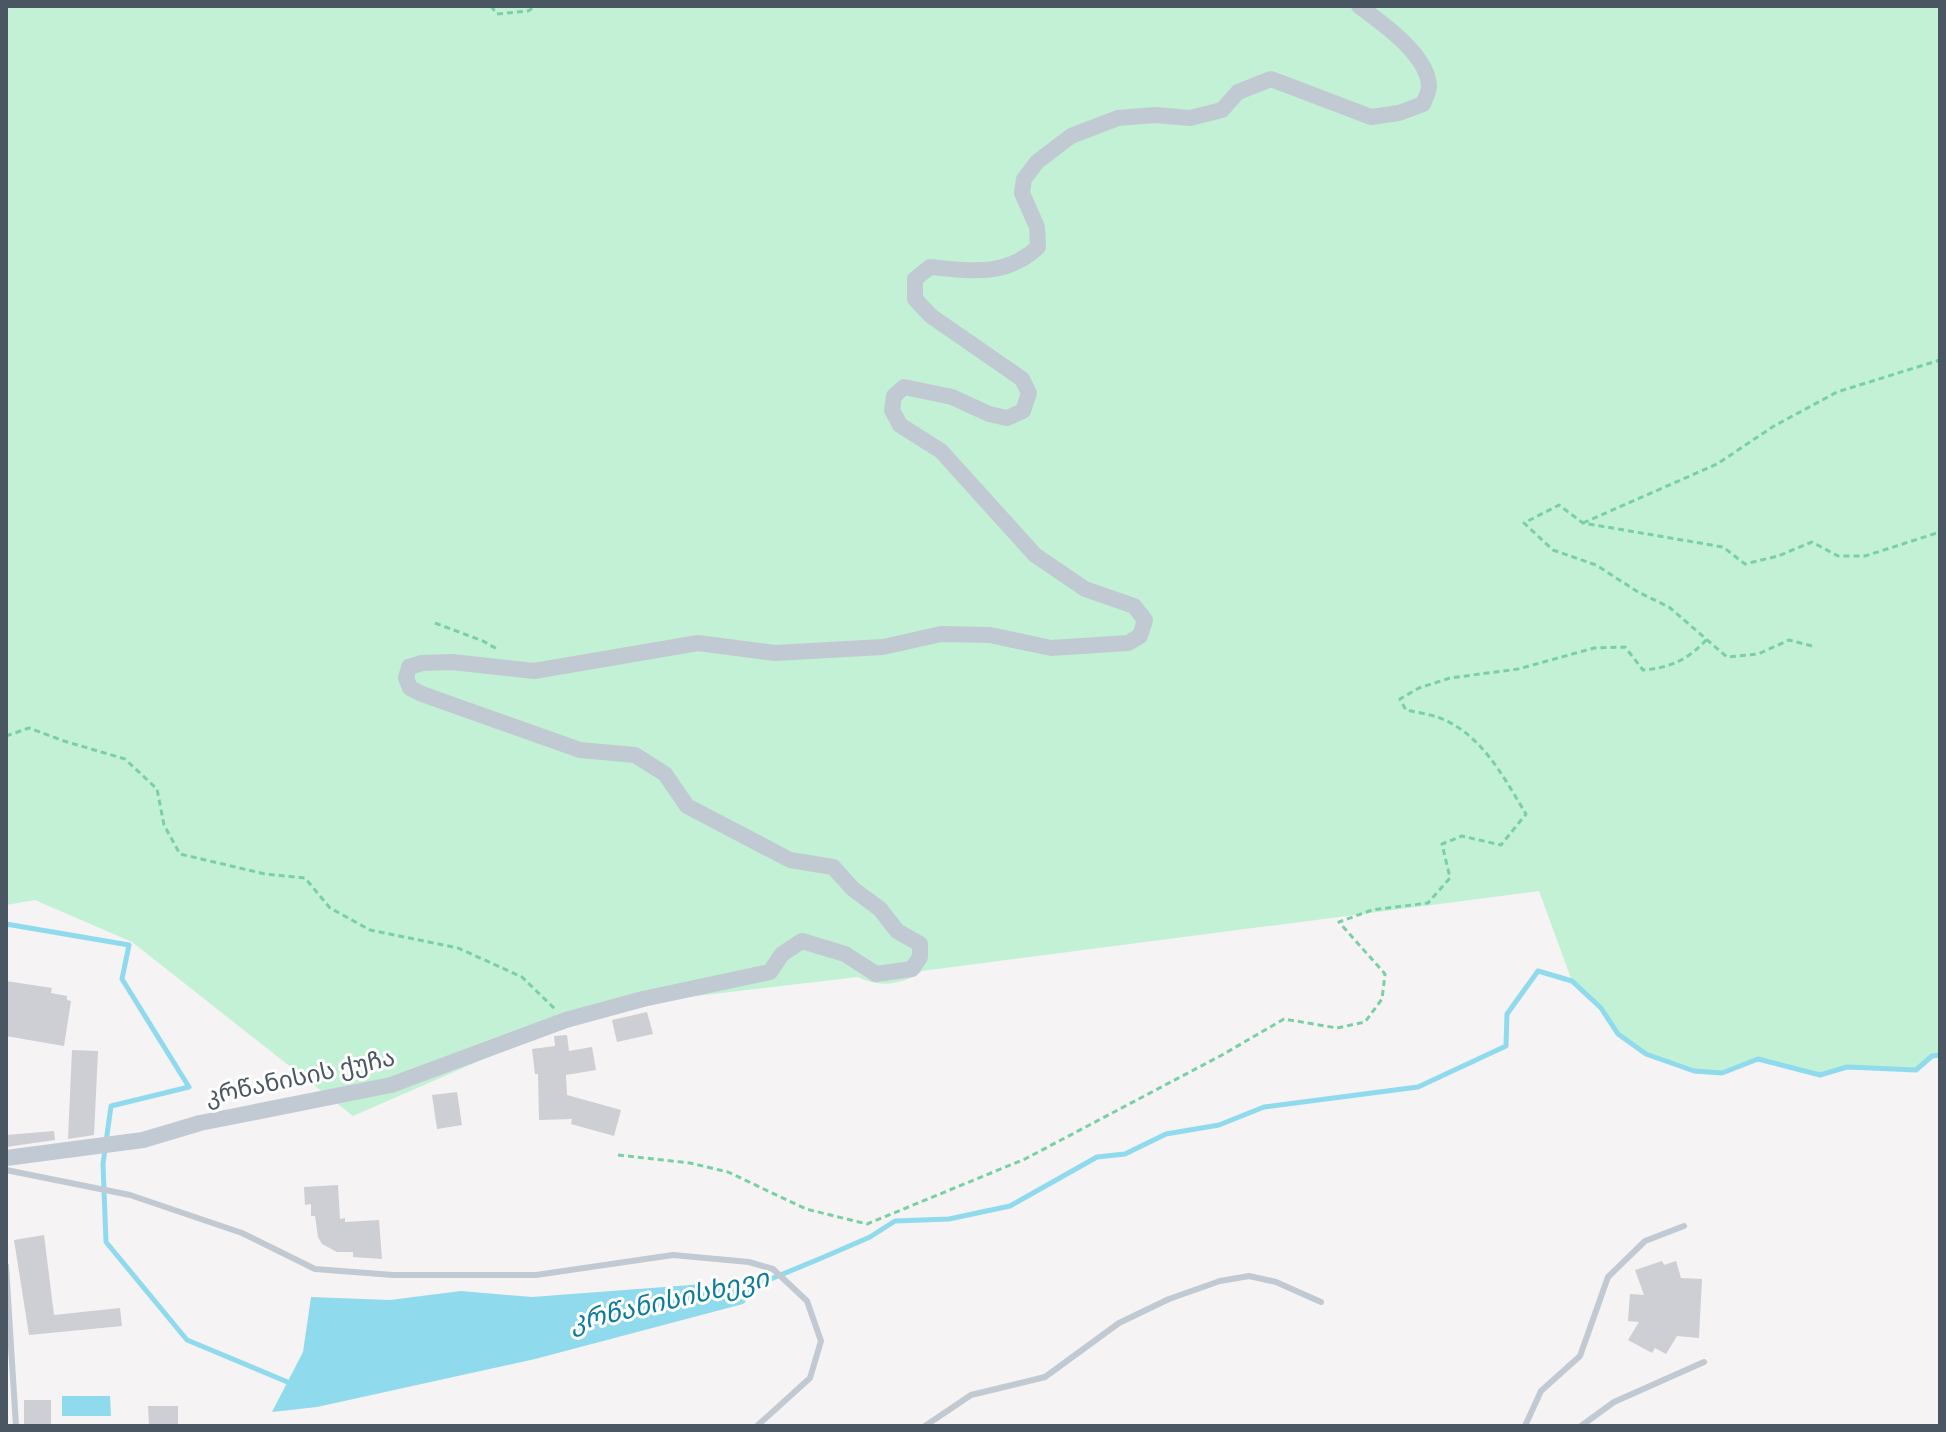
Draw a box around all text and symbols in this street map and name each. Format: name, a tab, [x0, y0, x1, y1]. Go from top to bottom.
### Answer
street label: კრწანისის ქუჩა	[203, 1043, 397, 1111]
water label: კრწანისისხევი	[567, 1262, 773, 1338]

